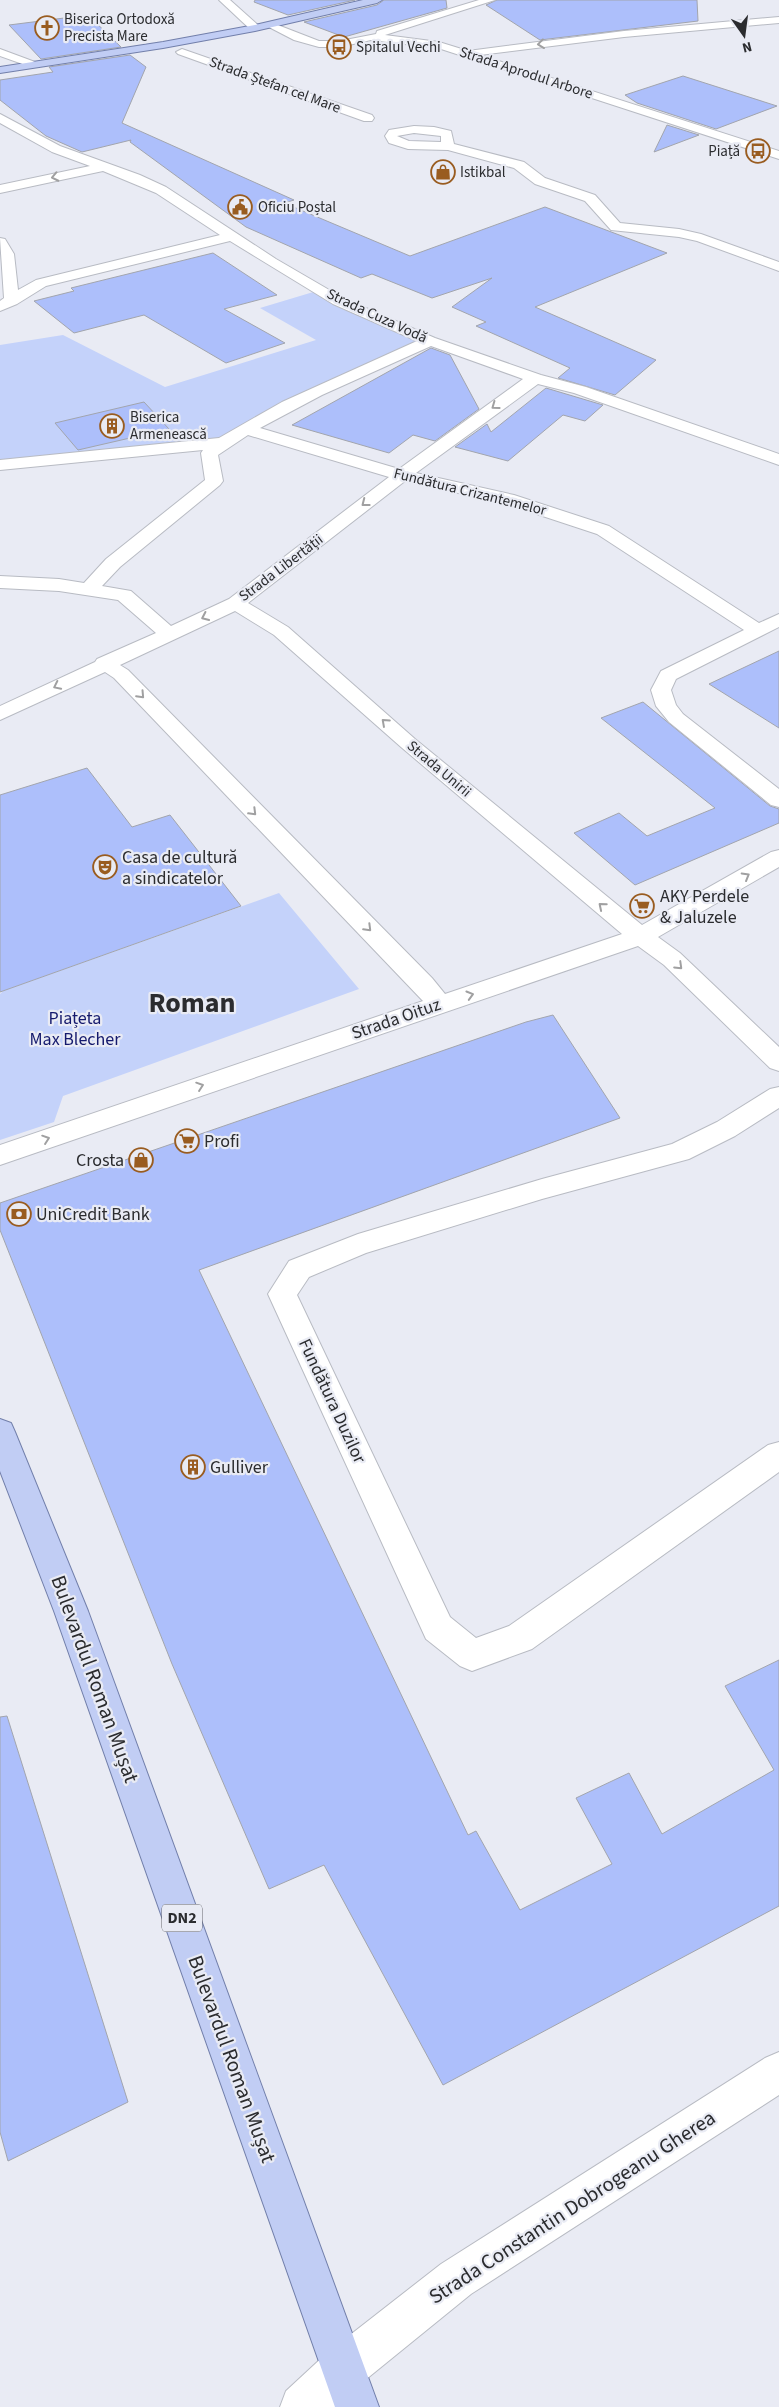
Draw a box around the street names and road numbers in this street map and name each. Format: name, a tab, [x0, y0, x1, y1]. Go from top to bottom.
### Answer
street label: Strada Aprodul Arbore	[457, 41, 595, 105]
street label: Strada Ștefan cel Mare	[206, 51, 344, 119]
street label: Strada Cuza Vodă	[323, 284, 431, 348]
street label: Fundătura Crizantemelor	[392, 463, 549, 521]
street label: Strada Libertății	[235, 529, 327, 607]
street label: Strada Unirii	[402, 736, 476, 802]
street label: Strada Oituz	[348, 992, 444, 1046]
street label: Fundătura Duzilor	[292, 1335, 372, 1468]
street label: Bulevardul Roman Mușat	[43, 1571, 147, 1787]
road number: DN2	[162, 1905, 202, 1932]
street label: Bulevardul Roman Mușat	[180, 1951, 284, 2167]
street label: Strada Constantin Dobrogeanu Gherea	[423, 2103, 721, 2311]

